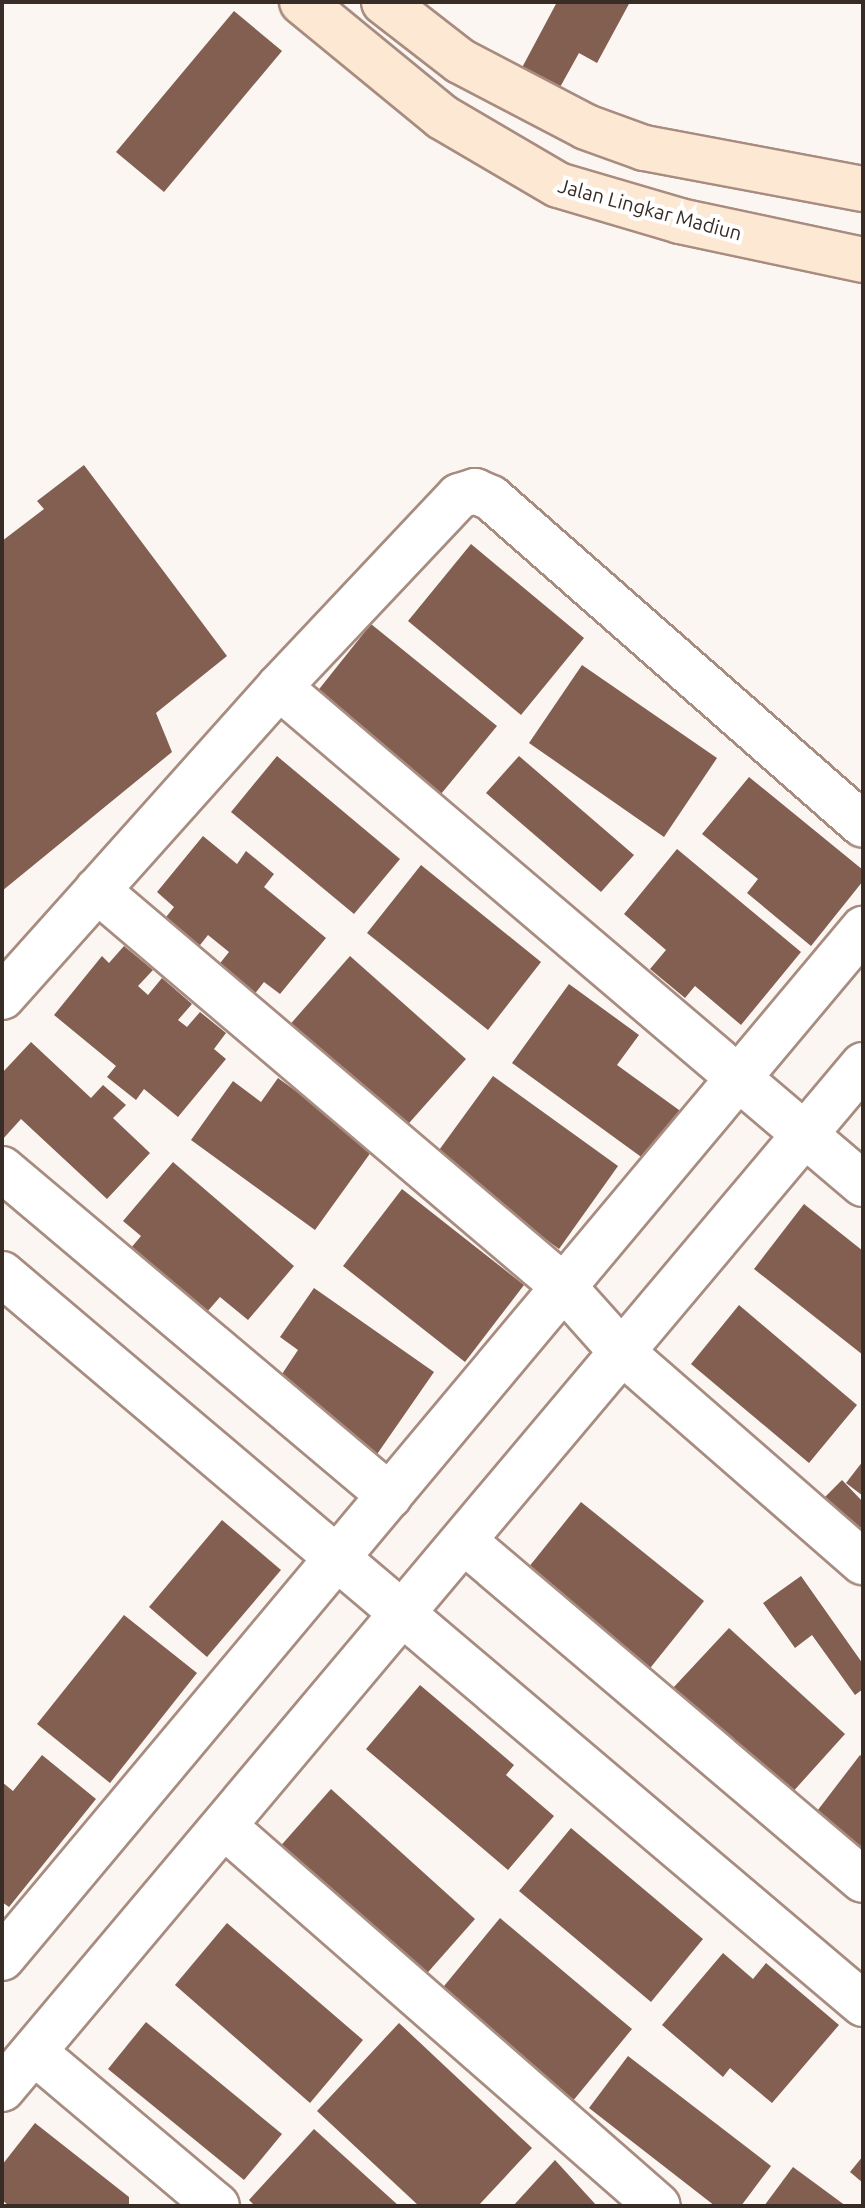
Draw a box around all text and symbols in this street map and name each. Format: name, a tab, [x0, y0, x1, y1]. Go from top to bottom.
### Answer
street label: Jalan Lingkar Madiun	[556, 173, 744, 245]

